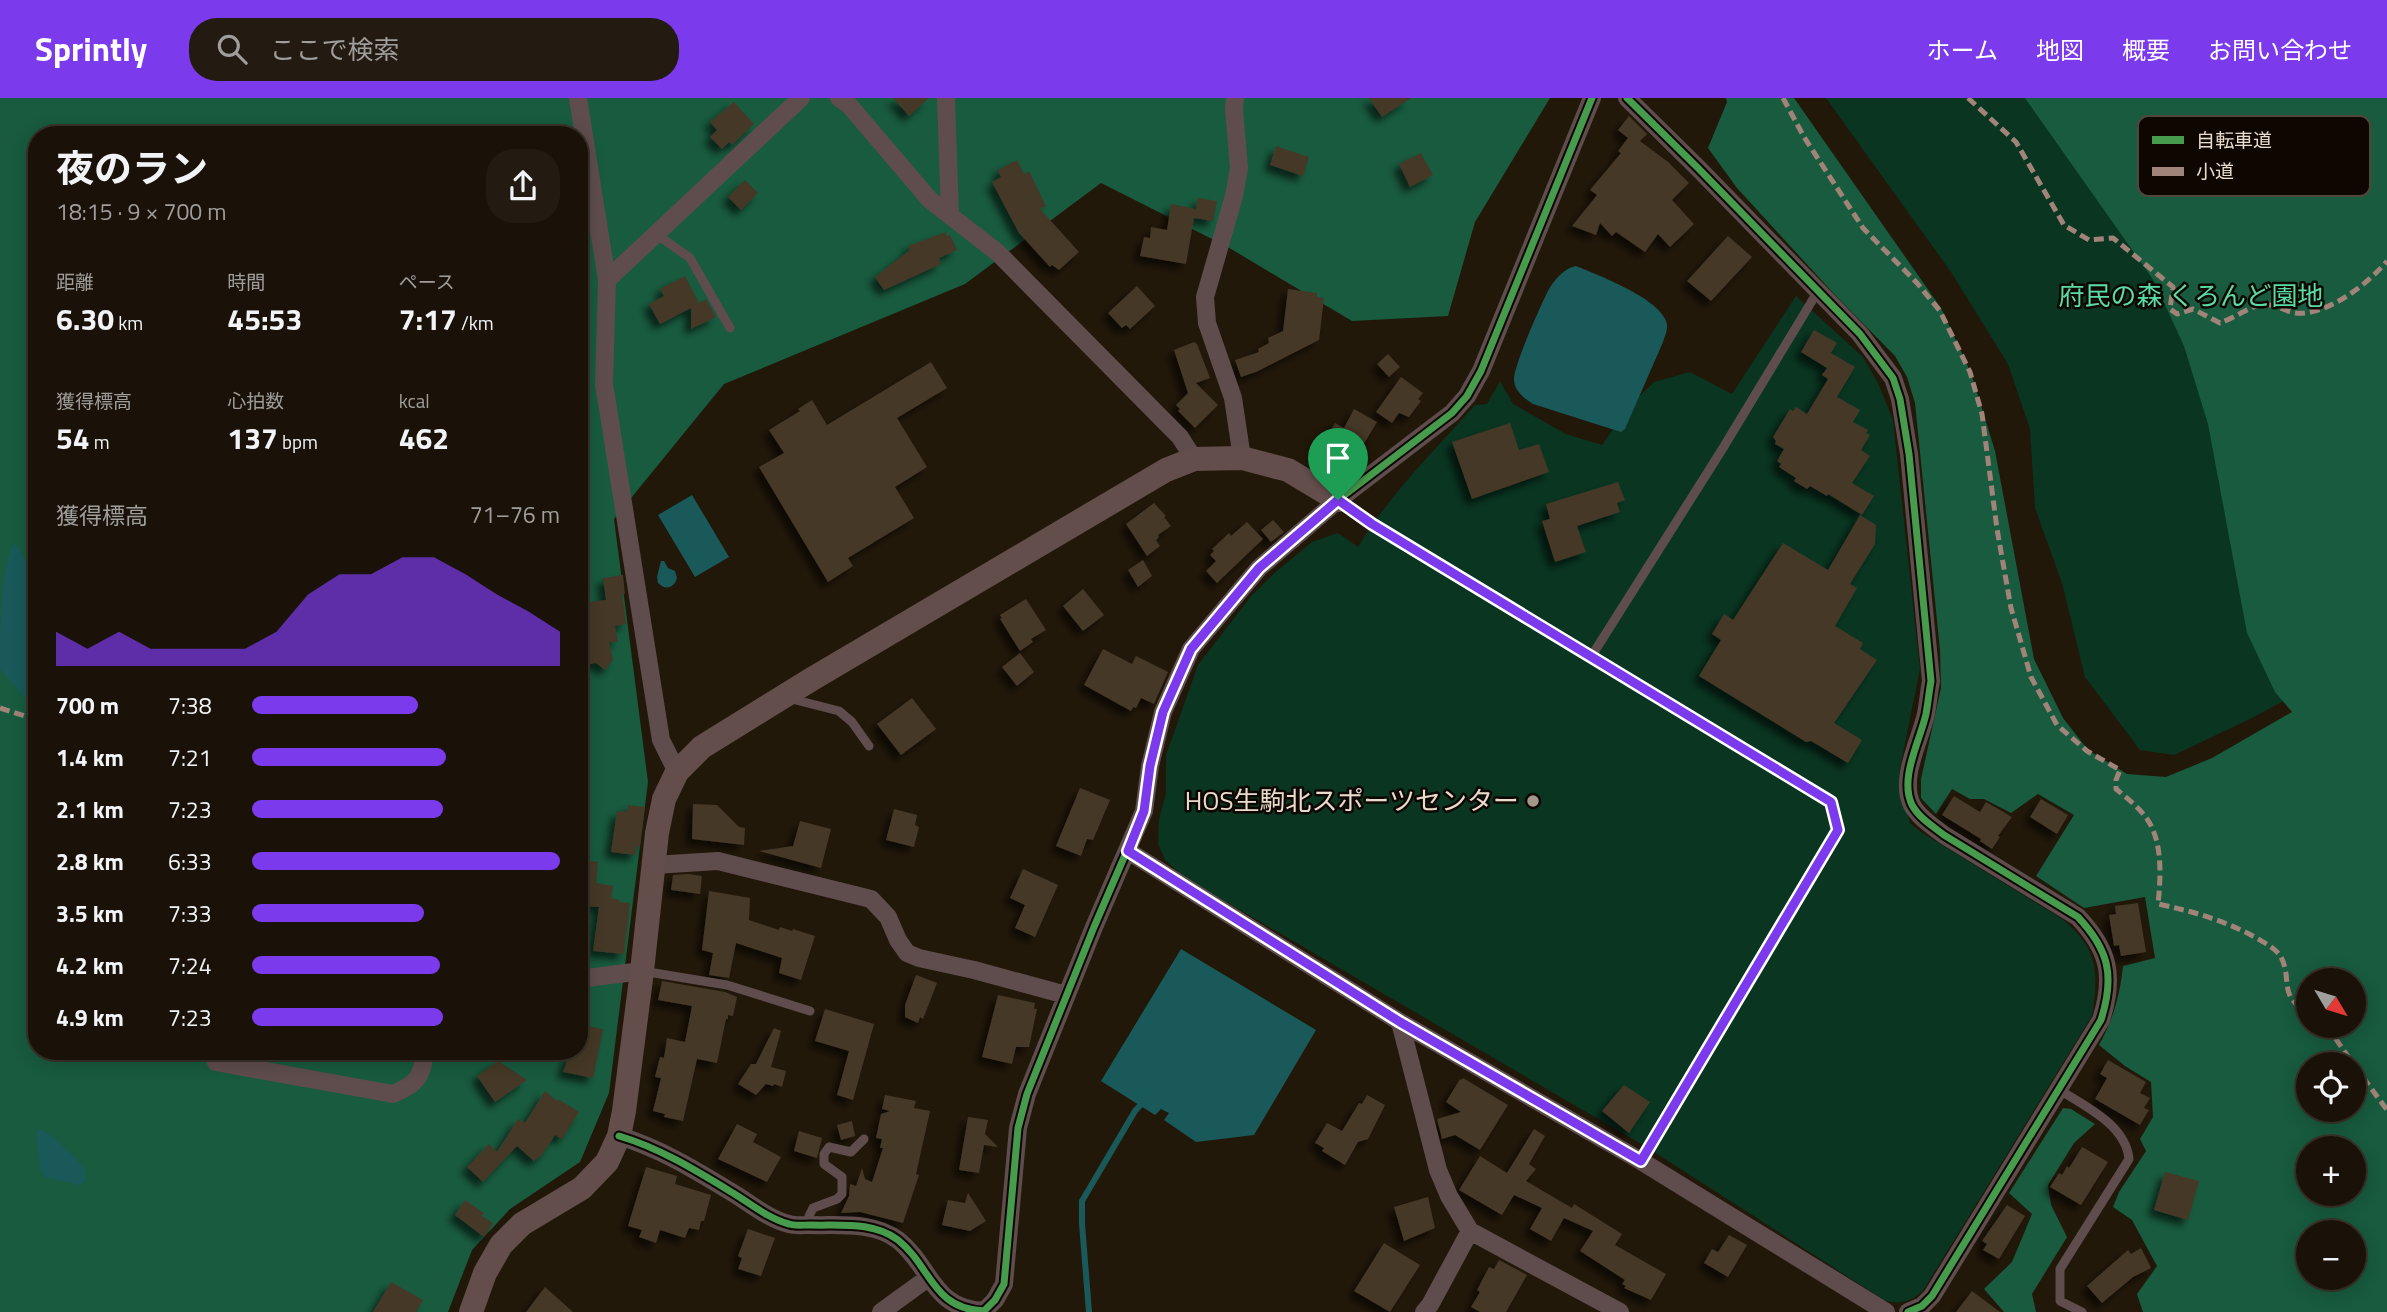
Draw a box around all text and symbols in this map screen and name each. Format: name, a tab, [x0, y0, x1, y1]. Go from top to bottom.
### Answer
search box	[189, 18, 679, 81]
text: Sprintly	[35, 24, 147, 74]
icon: search	[213, 30, 251, 68]
text: ここで検索	[269, 30, 399, 69]
text: ホーム	[1927, 32, 1998, 68]
text: 地図	[2036, 32, 2084, 68]
text: 概要	[2122, 32, 2170, 68]
text: お問い合わせ	[2208, 32, 2352, 68]
legend	[2138, 116, 2370, 196]
text: 自転車道	[2196, 125, 2272, 154]
text: 夜のラン	[56, 139, 208, 197]
button: share	[486, 149, 560, 223]
text: 小道	[2196, 156, 2234, 185]
text: 18:15 · 9 × 700 m	[56, 194, 226, 229]
text: 距離	[56, 267, 94, 296]
text: 時間	[227, 267, 265, 296]
text: ペース	[399, 267, 455, 296]
park label: 府民の森 くろんど園地	[2059, 276, 2323, 315]
text: 6.30	[56, 296, 114, 342]
text: 45:53	[227, 296, 302, 342]
text: 7:17	[399, 296, 457, 342]
text: km	[114, 308, 143, 337]
text: /km	[457, 308, 494, 337]
text: 獲得標高	[56, 386, 132, 415]
text: 心拍数	[227, 386, 284, 415]
text: kcal	[399, 386, 430, 415]
text: 54	[56, 415, 90, 461]
text: 137	[227, 415, 278, 461]
text: 462	[399, 415, 449, 461]
text: m	[90, 427, 110, 456]
text: bpm	[278, 427, 318, 456]
pin	[1308, 428, 1368, 500]
icon: arrive	[1319, 439, 1357, 477]
text: 71–76 m	[470, 497, 560, 532]
text: 獲得標高	[56, 498, 148, 533]
text: 700 m	[56, 688, 119, 723]
text: 7:38	[168, 688, 212, 723]
text: 1.4 km	[56, 740, 124, 775]
text: 7:21	[168, 740, 212, 775]
place label: HOS生駒北スポーツセンター	[1185, 781, 1519, 820]
text: 2.1 km	[56, 792, 124, 827]
text: 7:23	[168, 792, 212, 827]
marker: HOS生駒北スポーツセンター	[1525, 793, 1541, 809]
text: 2.8 km	[56, 844, 124, 879]
text: 6:33	[168, 844, 212, 879]
text: 3.5 km	[56, 896, 124, 931]
text: 7:33	[168, 896, 212, 931]
text: 4.2 km	[56, 948, 124, 983]
text: 7:24	[168, 948, 212, 983]
north arrow	[2296, 968, 2366, 1038]
map controls	[2296, 968, 2366, 1290]
text: 4.9 km	[56, 1000, 124, 1035]
text: 7:23	[168, 1000, 212, 1035]
button: locate	[2296, 1052, 2366, 1122]
button: +	[2296, 1136, 2366, 1206]
button: −	[2296, 1220, 2366, 1290]

